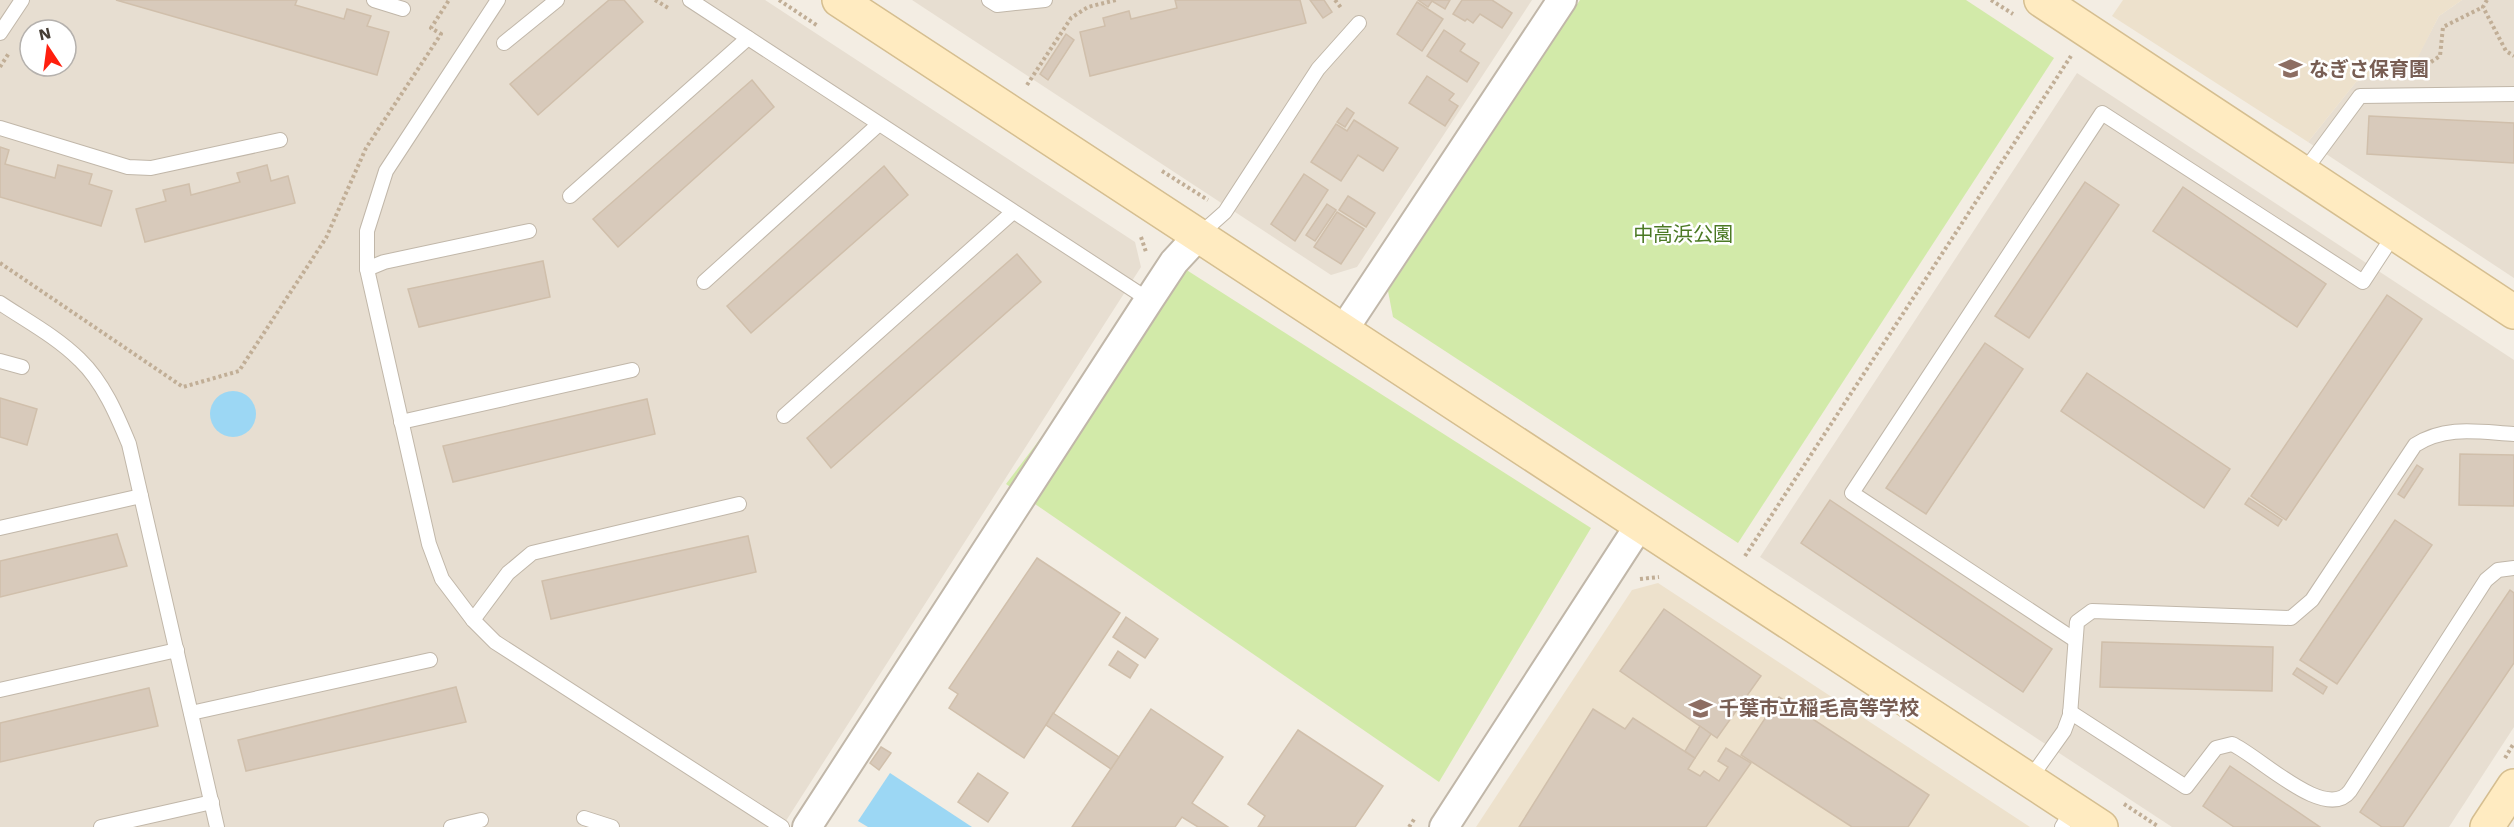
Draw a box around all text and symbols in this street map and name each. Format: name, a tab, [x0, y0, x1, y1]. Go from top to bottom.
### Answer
north arrow	[18, 18, 78, 78]
text: N	[37, 23, 53, 44]
school or university icon: なぎさ保育園	[2278, 56, 2304, 82]
place label: なぎさ保育園	[2309, 57, 2429, 81]
park label: 中高浜公園	[1633, 222, 1733, 246]
school or university icon: 千葉市立稲毛高等学校	[1688, 695, 1714, 721]
place label: 千葉市立稲毛高等学校	[1719, 696, 1919, 720]

